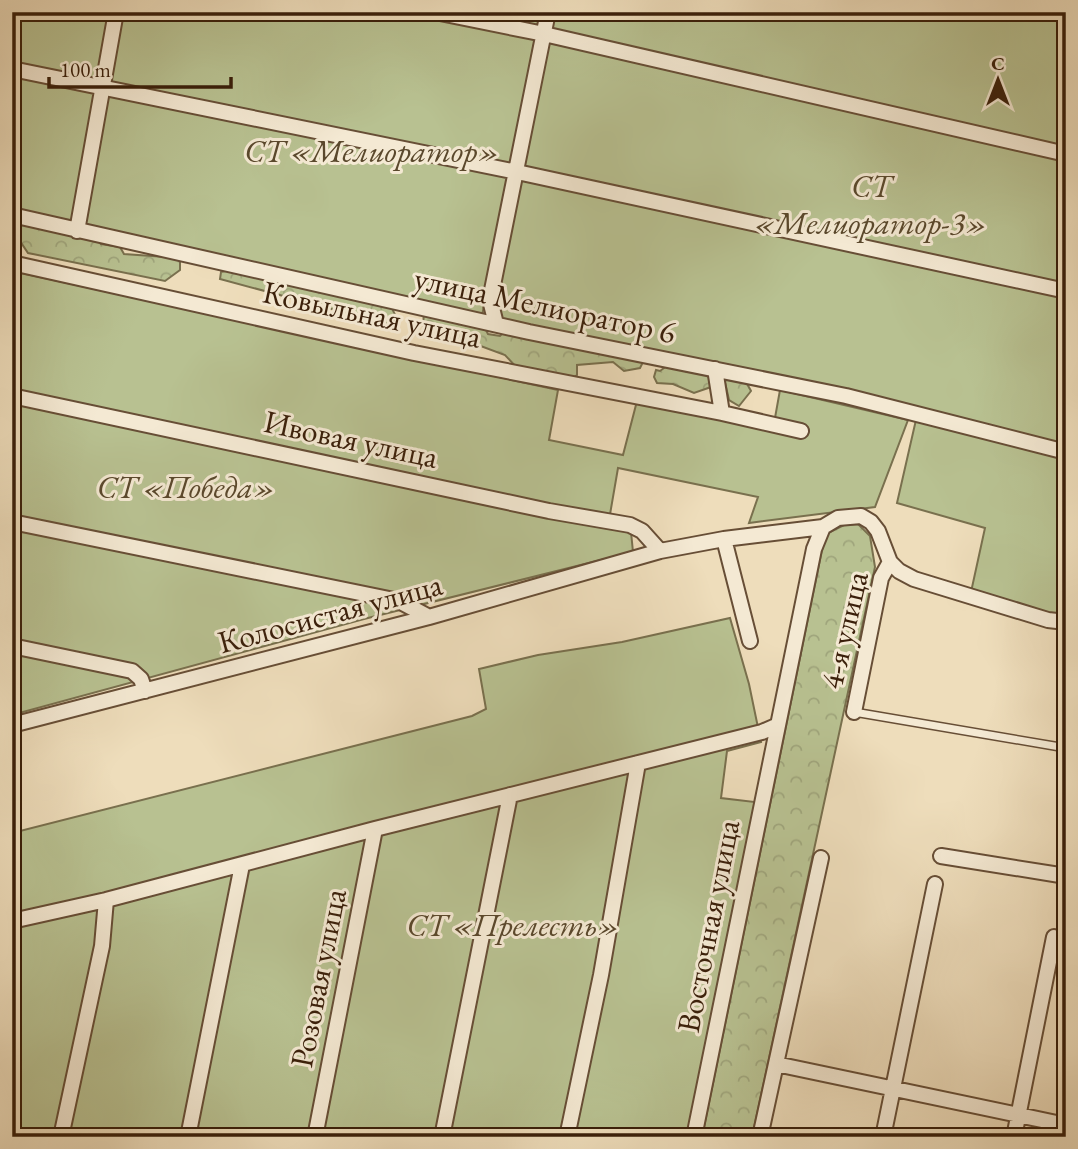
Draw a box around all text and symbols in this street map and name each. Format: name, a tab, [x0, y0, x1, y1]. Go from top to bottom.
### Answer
scale bar	[49, 46, 231, 90]
north arrow	[962, 46, 1032, 116]
text: С	[991, 51, 1005, 76]
text: 100 m	[60, 56, 111, 83]
park label: СТ «Мелиоратор»	[244, 130, 500, 172]
park label: СТ «Мелиоратор-3»	[755, 165, 987, 244]
street label: улица Мелиоратор 6	[411, 257, 679, 353]
street label: Ковыльная улица	[259, 270, 485, 358]
street label: Ивовая улица	[260, 400, 442, 478]
park label: СТ «Победа»	[97, 466, 275, 508]
street label: Колосистая улица	[213, 563, 447, 663]
street label: 4-я улица	[810, 567, 878, 693]
street label: Восточная улица	[667, 816, 749, 1036]
street label: Розовая улица	[280, 885, 356, 1071]
park label: СТ «Прелесть»	[406, 904, 620, 946]

